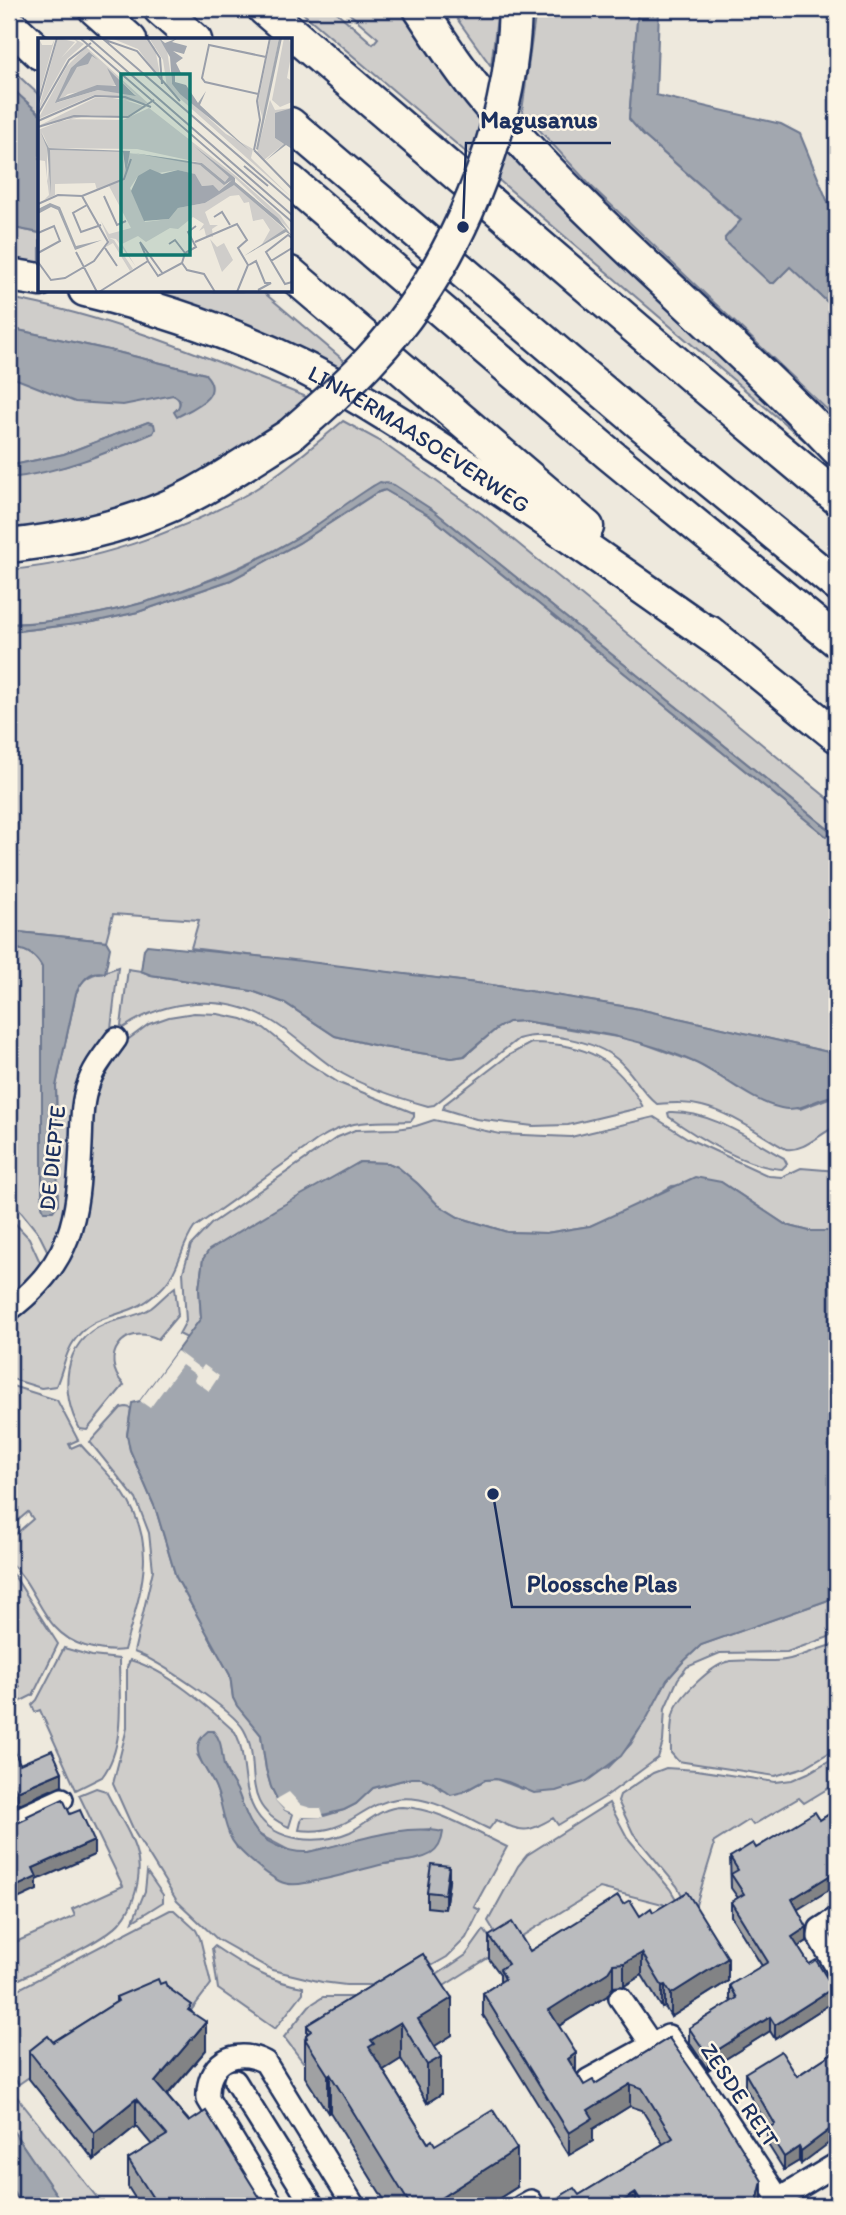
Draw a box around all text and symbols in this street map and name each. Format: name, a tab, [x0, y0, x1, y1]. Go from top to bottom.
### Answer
inset map	[38, 38, 292, 292]
callout: Magusanus	[466, 98, 611, 143]
text: Magusanus	[480, 105, 598, 135]
street label: LINKERMAASOEVERWEG	[304, 359, 535, 519]
street label: DE DIEPTE	[33, 1104, 71, 1212]
callout: Ploossche Plas	[512, 1562, 691, 1607]
text: Ploossche Plas	[527, 1569, 678, 1598]
street label: ZESDE REIT	[695, 2037, 785, 2153]

